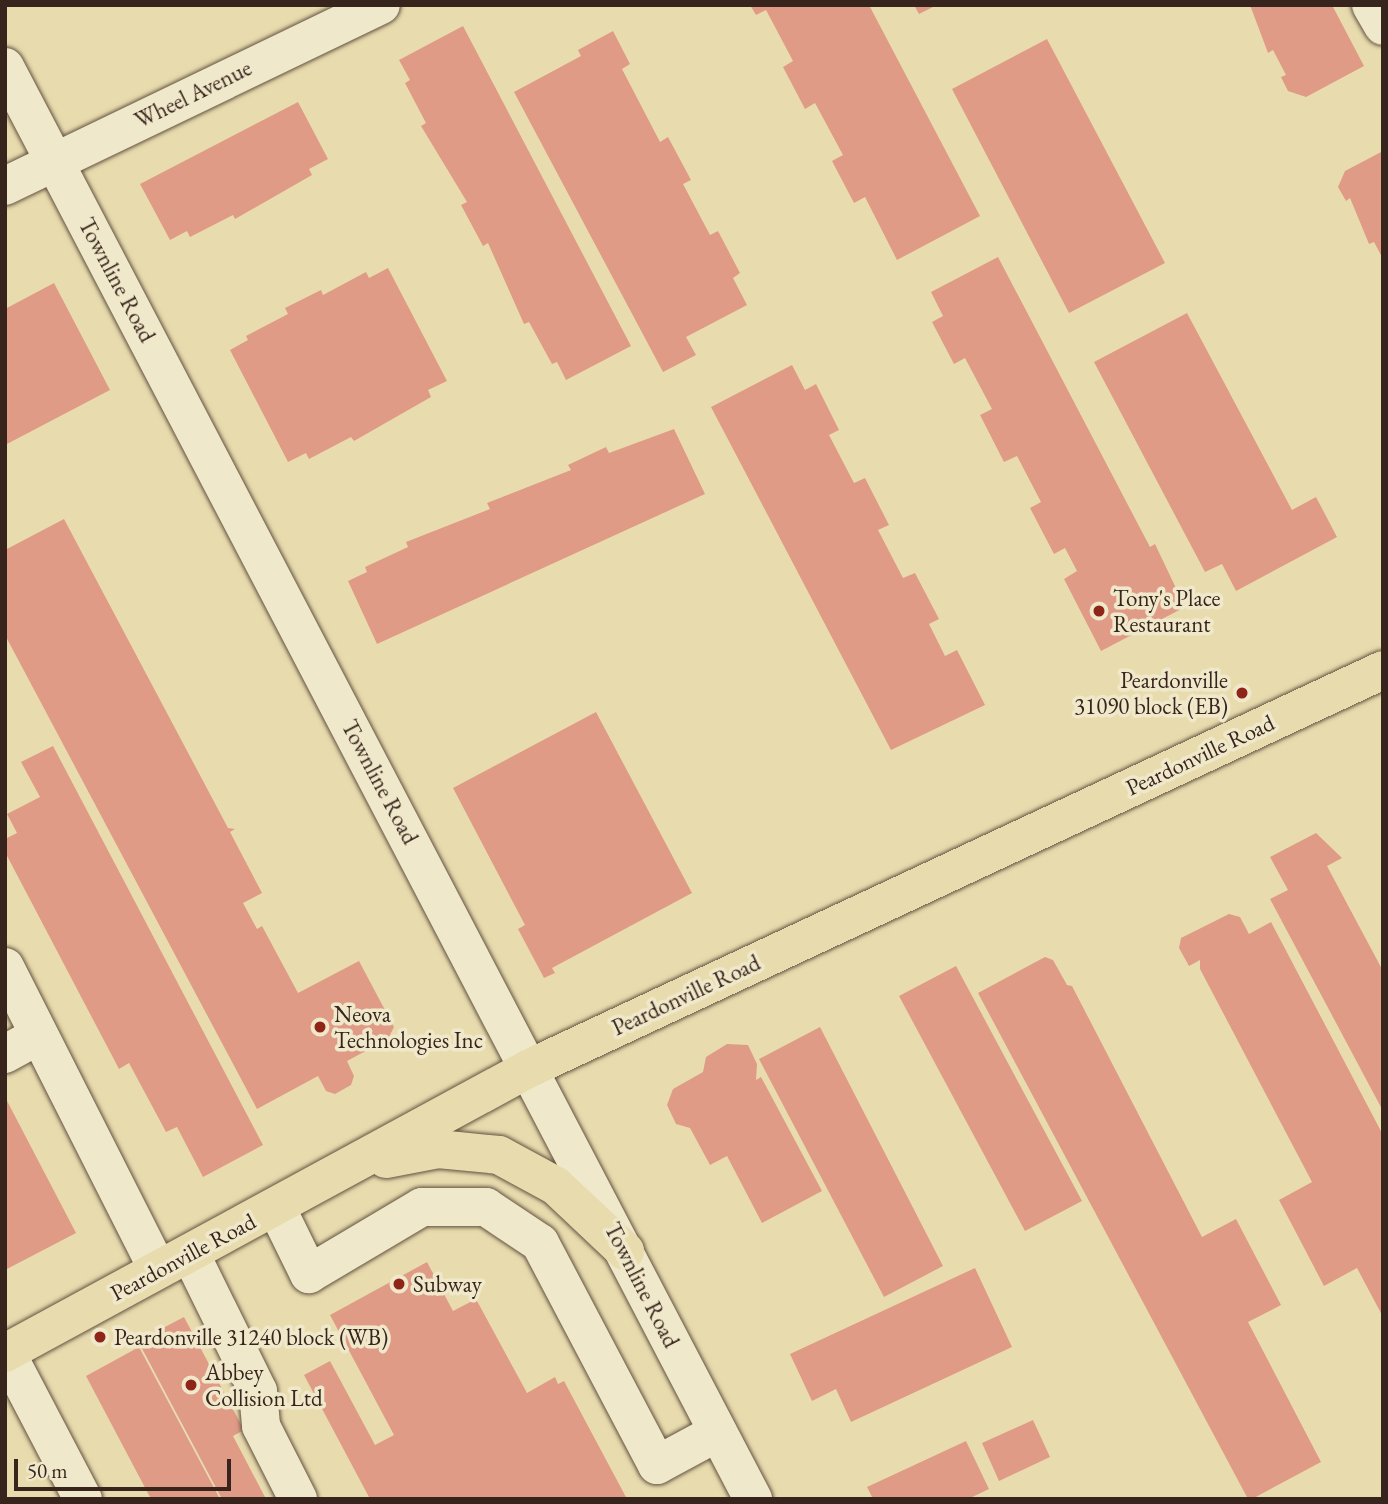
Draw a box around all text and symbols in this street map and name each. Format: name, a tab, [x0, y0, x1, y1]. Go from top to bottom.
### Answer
street label: Wheel Avenue	[130, 54, 256, 134]
street label: Townline Road	[73, 213, 161, 347]
place label: Tony's Place Restaurant	[1113, 584, 1221, 638]
marker: Tony's Place Restaurant	[1091, 603, 1107, 619]
place label: Peardonville 31090 block (EB)	[1074, 666, 1228, 720]
marker: Peardonville 31090 block (EB)	[1234, 685, 1250, 701]
street label: Peardonville Road	[1121, 709, 1279, 801]
street label: Townline Road	[336, 715, 424, 849]
street label: Peardonville Road	[607, 949, 765, 1041]
place label: Neova Technologies Inc	[334, 1000, 483, 1054]
marker: Neova Technologies Inc	[312, 1019, 328, 1035]
street label: Peardonville Road	[106, 1207, 260, 1307]
street label: Townline Road	[599, 1218, 685, 1352]
place label: Subway	[413, 1270, 482, 1298]
marker: Subway	[391, 1276, 407, 1292]
place label: Peardonville 31240 block (WB)	[114, 1323, 388, 1351]
marker: Peardonville 31240 block (WB)	[92, 1329, 108, 1345]
place label: Abbey Collision Ltd	[205, 1358, 323, 1412]
marker: Abbey Collision Ltd	[183, 1377, 199, 1393]
scale bar	[18, 1444, 234, 1488]
text: 50 m	[27, 1457, 68, 1484]

